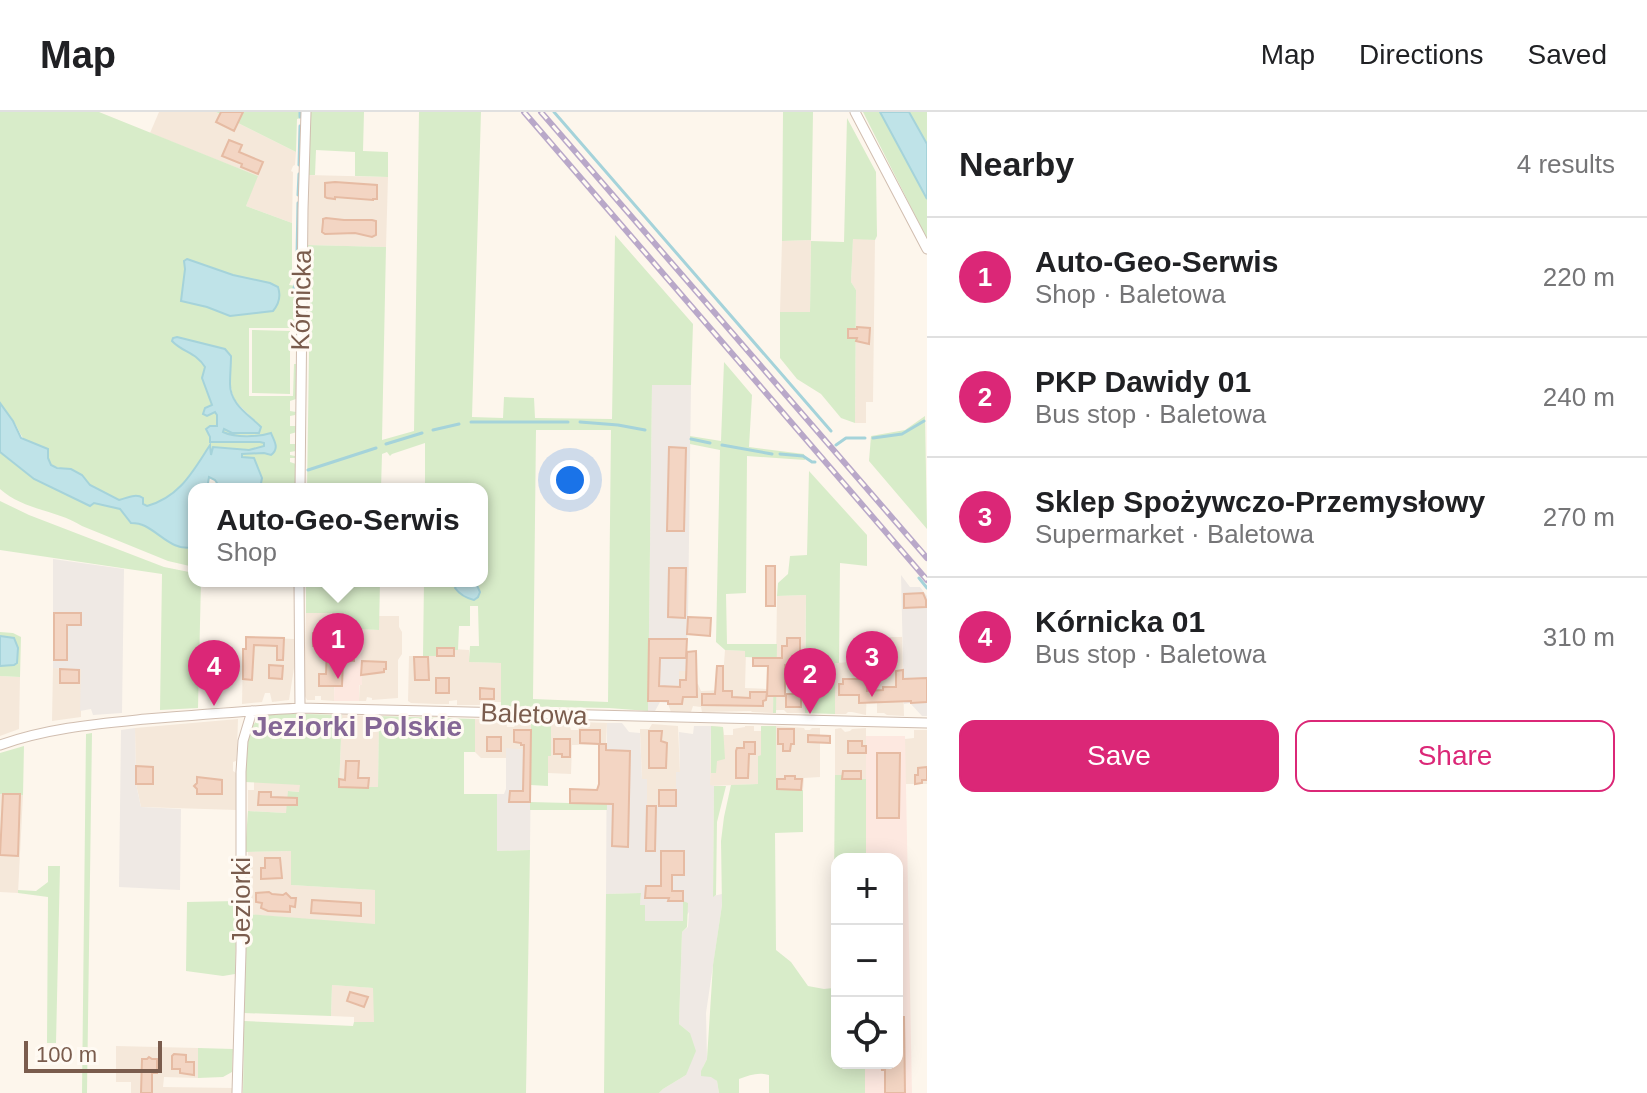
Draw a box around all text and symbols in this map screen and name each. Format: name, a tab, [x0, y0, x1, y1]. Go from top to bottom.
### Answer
text: Map	[40, 34, 116, 76]
text: Map	[1261, 39, 1315, 70]
text: Directions	[1359, 39, 1484, 70]
text: Saved	[1528, 39, 1607, 70]
text: Nearby	[959, 145, 1074, 183]
text: 4 results	[1517, 149, 1615, 179]
text: Auto-Geo-Serwis	[1035, 245, 1278, 278]
street label: Kórnicka	[285, 249, 317, 351]
text: 1	[978, 262, 992, 292]
text: 220 m	[1543, 262, 1615, 292]
text: Shop · Baletowa	[1035, 279, 1226, 309]
text: PKP Dawidy 01	[1035, 365, 1251, 398]
text: 2	[978, 382, 992, 412]
text: 240 m	[1543, 382, 1615, 412]
text: Bus stop · Baletowa	[1035, 399, 1266, 429]
your location	[550, 460, 590, 500]
popup	[188, 483, 488, 587]
text: Sklep Spożywczo-Przemysłowy	[1035, 485, 1485, 518]
text: 3	[978, 502, 992, 532]
text: 270 m	[1543, 502, 1615, 532]
text: Auto-Geo-Serwis	[216, 503, 460, 536]
text: Supermarket · Baletowa	[1035, 519, 1314, 549]
text: Shop	[216, 537, 277, 567]
text: Kórnicka 01	[1035, 605, 1205, 638]
pin: 1	[312, 613, 364, 679]
text: 4	[978, 622, 992, 652]
text: 310 m	[1543, 622, 1615, 652]
pin: 3	[846, 631, 898, 697]
text: Bus stop · Baletowa	[1035, 639, 1266, 669]
pin: 4	[188, 640, 240, 706]
pin: 2	[784, 648, 836, 714]
street label: Baletowa	[480, 697, 589, 731]
district label: Jeziorki Polskie	[252, 711, 462, 742]
button: Save	[959, 720, 1279, 792]
button: Share	[1295, 720, 1615, 792]
map controls	[831, 853, 903, 1069]
button: +	[831, 853, 903, 925]
street label: Jeziorki	[226, 857, 256, 945]
button: −	[831, 925, 903, 997]
button: locate	[831, 997, 903, 1069]
scale bar	[24, 1037, 162, 1073]
text: 100 m	[36, 1042, 97, 1067]

